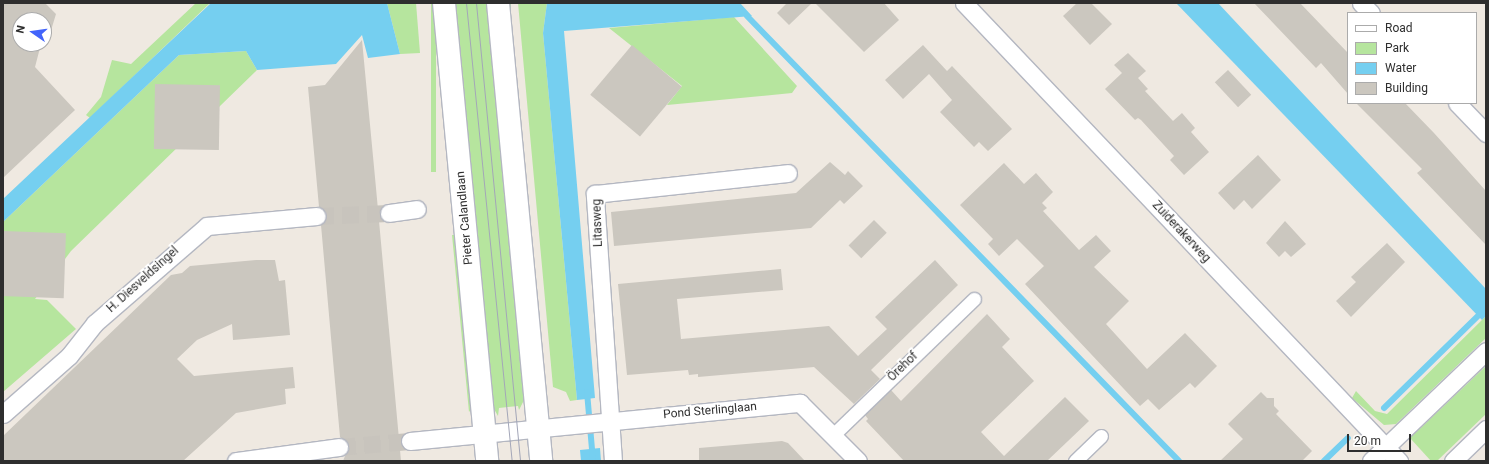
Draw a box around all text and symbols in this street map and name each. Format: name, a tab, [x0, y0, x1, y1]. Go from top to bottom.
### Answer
north arrow	[12, 12, 52, 52]
legend	[1347, 12, 1477, 104]
text: Road	[1385, 21, 1413, 35]
text: N	[14, 24, 28, 35]
text: Park	[1385, 41, 1409, 55]
text: Water	[1385, 61, 1416, 75]
text: Building	[1385, 81, 1428, 95]
street label: Pieter Calandlaan	[454, 171, 476, 265]
street label: Zuiderakerweg	[1149, 198, 1213, 266]
street label: Litasweg	[590, 199, 606, 247]
street label: H. Diesveldsingel	[104, 244, 182, 316]
street label: Örehof	[885, 349, 921, 385]
street label: Pond Sterlinglaan	[663, 400, 757, 422]
scale bar	[1349, 426, 1413, 452]
text: 20 m	[1354, 434, 1381, 448]

